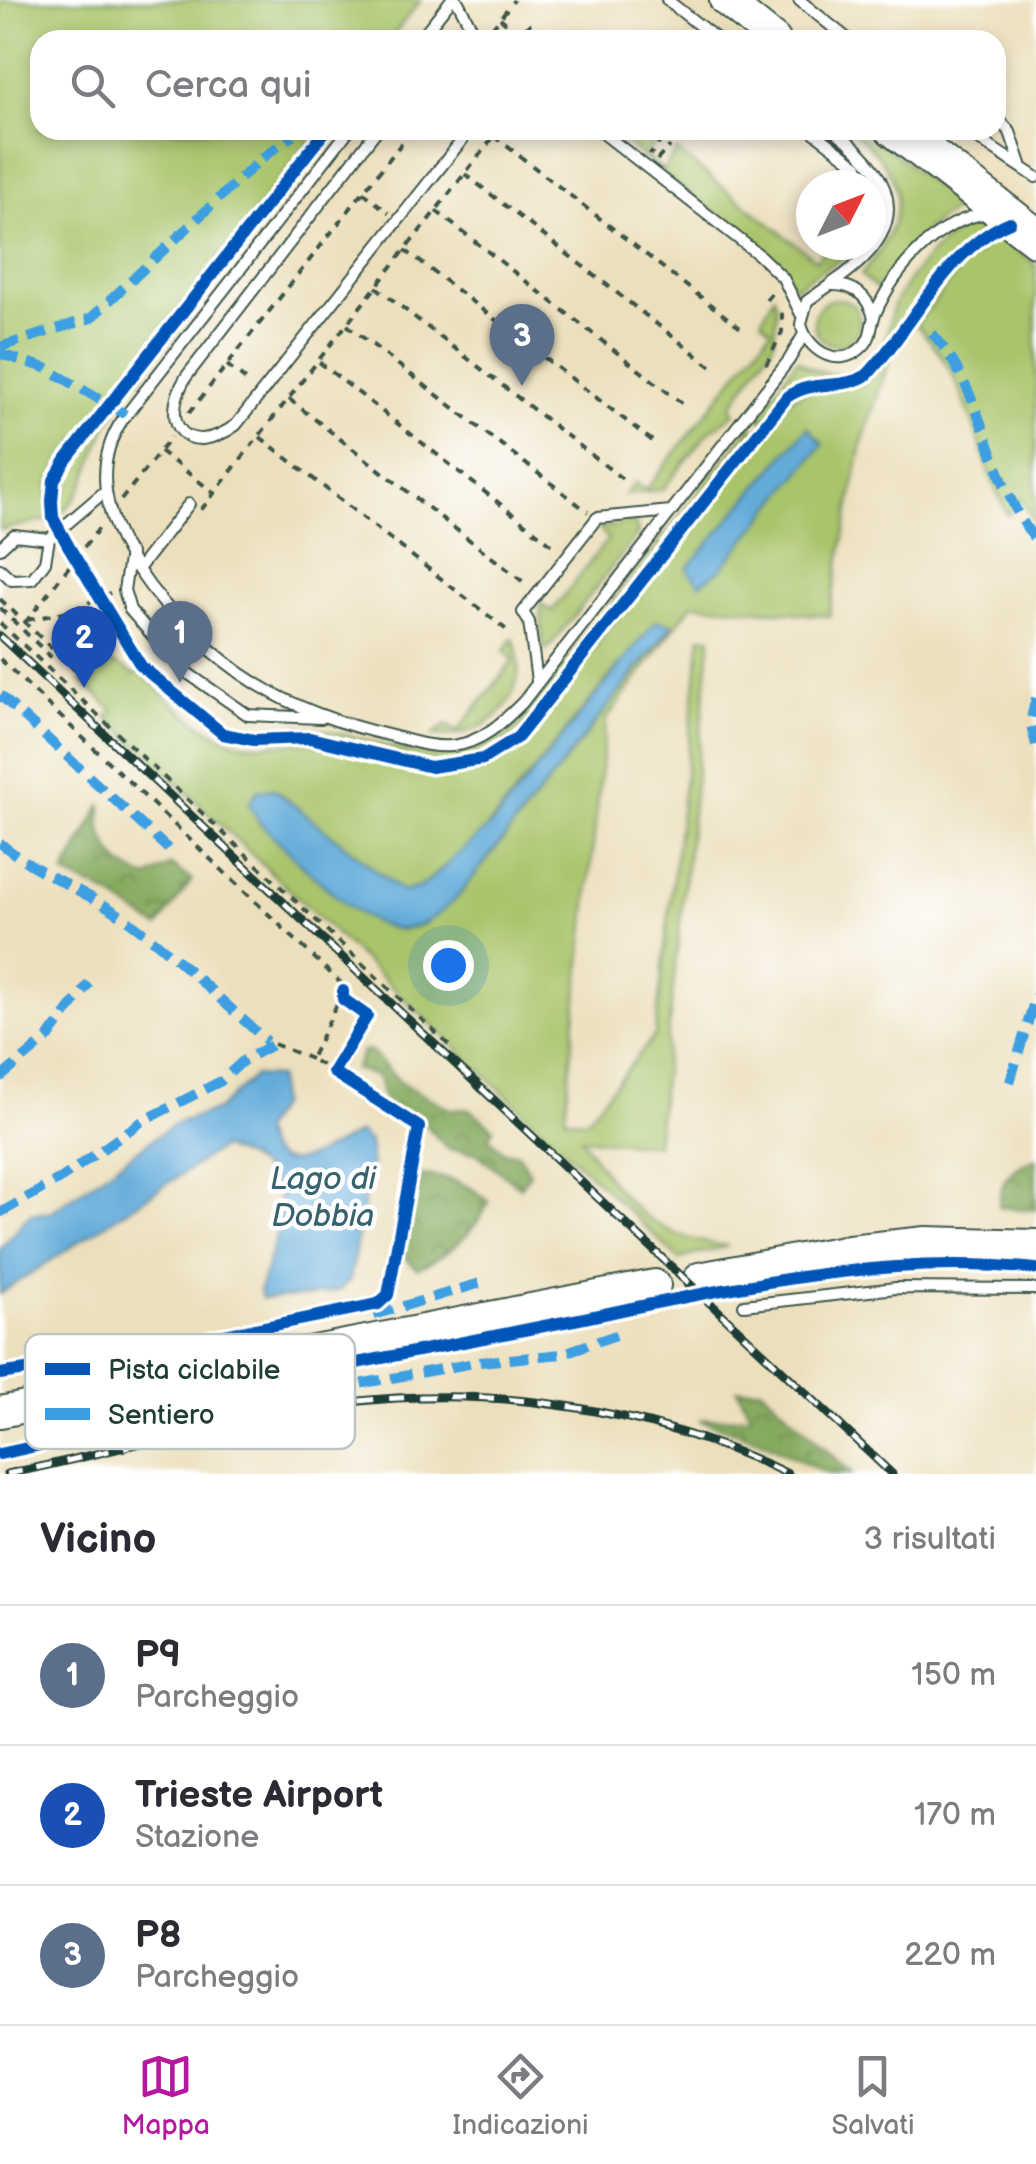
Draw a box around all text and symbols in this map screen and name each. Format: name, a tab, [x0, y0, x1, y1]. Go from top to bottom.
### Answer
search box	[30, 30, 1006, 140]
icon: search	[65, 58, 120, 113]
text: Cerca qui	[145, 63, 312, 108]
north arrow	[796, 170, 886, 260]
pin: 3	[490, 304, 554, 386]
pin: 1	[148, 600, 212, 683]
pin: 2	[52, 606, 116, 688]
your location	[423, 940, 474, 991]
water label: Lago di Dobbia	[270, 1160, 378, 1236]
legend	[25, 1334, 355, 1449]
text: Pista ciclabile	[108, 1354, 280, 1387]
text: Sentiero	[108, 1399, 215, 1432]
text: Vicino	[40, 1514, 156, 1565]
text: 3 risultati	[864, 1520, 996, 1559]
text: P9	[135, 1633, 181, 1678]
text: 1	[66, 1656, 79, 1695]
text: 150 m	[911, 1656, 996, 1695]
text: Parcheggio	[135, 1678, 299, 1717]
text: Trieste Airport	[135, 1773, 383, 1818]
text: 2	[63, 1796, 82, 1835]
text: 170 m	[914, 1796, 996, 1835]
text: Stazione	[135, 1818, 259, 1857]
text: P8	[135, 1913, 182, 1958]
text: 3	[63, 1936, 82, 1975]
text: 220 m	[904, 1936, 996, 1975]
text: Parcheggio	[135, 1958, 299, 1997]
tab: Mappa	[121, 2049, 210, 2142]
tab: Indicazioni	[453, 2049, 589, 2142]
tab: Salvati	[831, 2049, 915, 2142]

